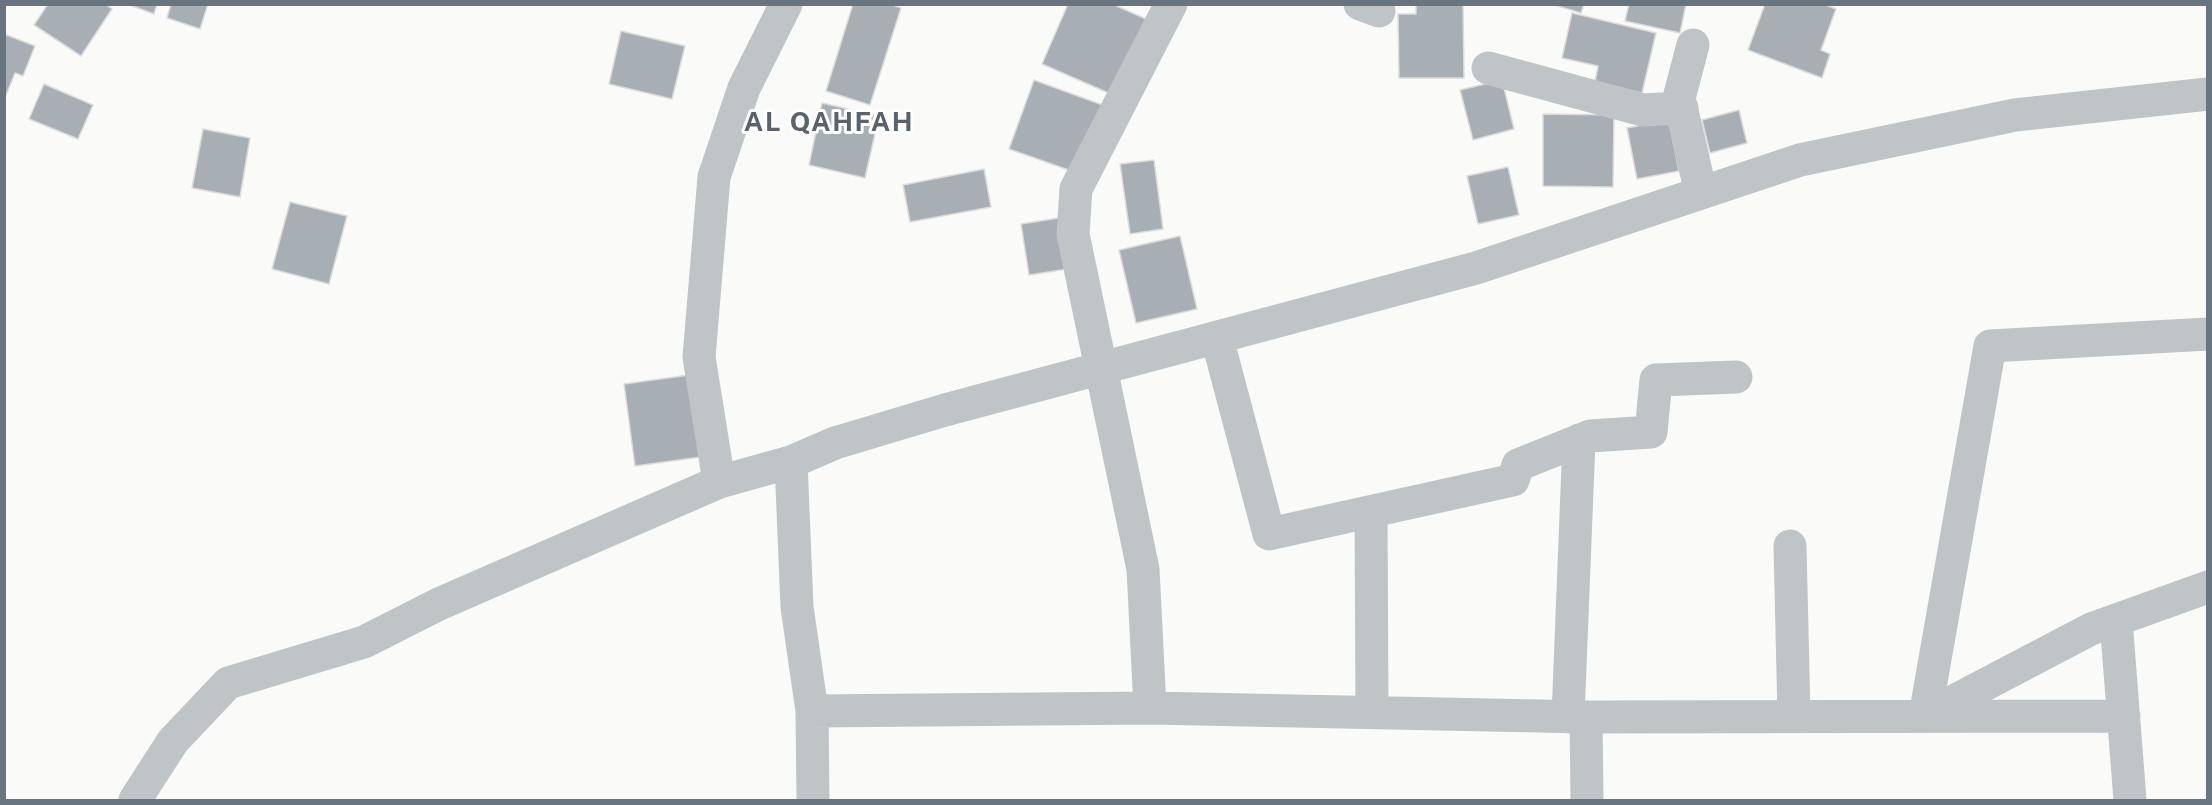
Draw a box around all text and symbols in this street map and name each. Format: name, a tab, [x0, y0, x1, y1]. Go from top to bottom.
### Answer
district label: AL QAHFAH	[744, 107, 914, 139]

